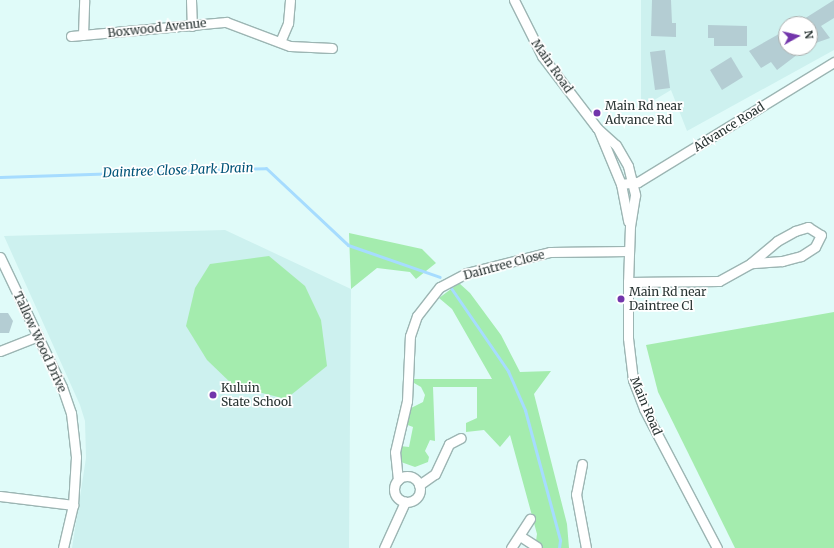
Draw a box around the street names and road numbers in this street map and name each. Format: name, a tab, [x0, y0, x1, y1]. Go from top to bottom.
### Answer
street label: Boxwood Avenue	[107, 16, 207, 40]
street label: Main Road	[528, 36, 576, 96]
street label: Advance Road	[691, 99, 767, 155]
street label: Daintree Close	[462, 247, 546, 283]
street label: Tallow Wood Drive	[10, 289, 70, 395]
street label: Main Road	[627, 375, 665, 437]

